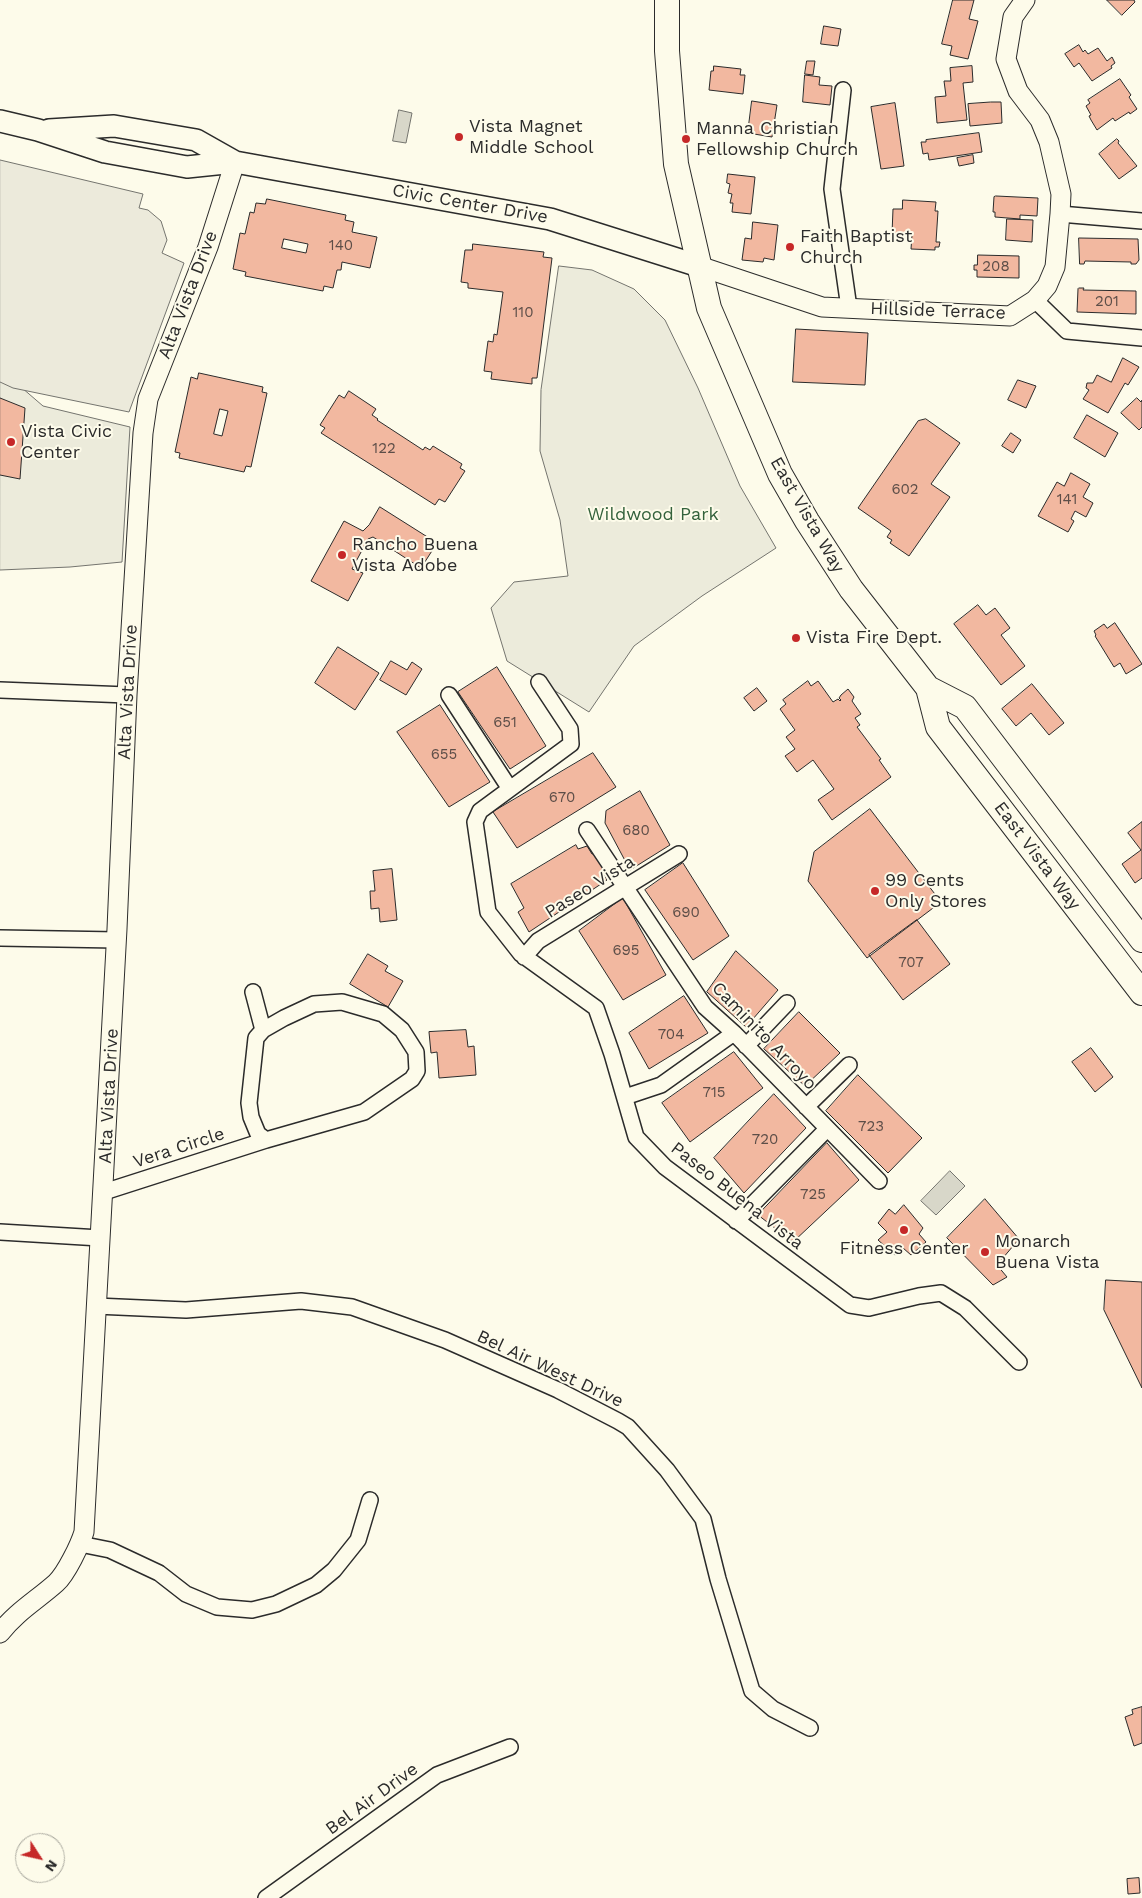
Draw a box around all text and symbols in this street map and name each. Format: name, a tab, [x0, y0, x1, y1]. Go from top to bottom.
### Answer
place label: Vista Magnet Middle School	[469, 116, 594, 158]
place label: Manna Christian Fellowship Church	[696, 118, 858, 160]
marker: Vista Magnet Middle School	[453, 131, 465, 143]
marker: Manna Christian Fellowship Church	[680, 133, 692, 145]
street label: Civic Center Drive	[391, 180, 549, 228]
place label: Faith Baptist Church	[800, 226, 912, 268]
street label: Alta Vista Drive	[154, 228, 222, 362]
house number: 140	[329, 237, 353, 255]
marker: Faith Baptist Church	[784, 241, 796, 253]
house number: 208	[982, 258, 1010, 276]
house number: 201	[1095, 293, 1119, 311]
street label: Hillside Terrace	[870, 298, 1006, 324]
house number: 110	[512, 304, 534, 322]
place label: Vista Civic Center	[21, 421, 112, 464]
marker: Vista Civic Center	[5, 436, 17, 448]
house number: 122	[372, 440, 396, 458]
street label: East Vista Way	[765, 453, 849, 577]
house number: 602	[891, 481, 919, 499]
house number: 141	[1057, 491, 1077, 509]
park label: Wildwood Park	[587, 504, 719, 526]
place label: Rancho Buena Vista Adobe	[352, 534, 478, 576]
marker: Rancho Buena Vista Adobe	[336, 549, 348, 561]
street label: Alta Vista Drive	[114, 624, 142, 760]
place label: Vista Fire Dept.	[806, 627, 942, 649]
marker: Vista Fire Dept.	[790, 632, 802, 644]
house number: 651	[493, 714, 517, 732]
house number: 655	[431, 746, 457, 764]
house number: 670	[549, 789, 575, 807]
street label: East Vista Way	[989, 798, 1085, 914]
house number: 680	[622, 822, 650, 840]
street label: Paseo Vista	[541, 851, 639, 923]
place label: 99 Cents Only Stores	[885, 870, 987, 912]
marker: 99 Cents Only Stores	[869, 885, 881, 897]
house number: 690	[672, 904, 700, 922]
house number: 695	[612, 942, 640, 960]
house number: 707	[898, 954, 924, 972]
street label: Caminito Arroyo	[707, 978, 821, 1094]
house number: 704	[658, 1026, 684, 1044]
street label: Alta Vista Drive	[95, 1028, 123, 1164]
house number: 715	[703, 1084, 725, 1102]
house number: 723	[858, 1118, 884, 1136]
street label: Vera Circle	[131, 1123, 227, 1173]
house number: 720	[752, 1131, 778, 1149]
street label: Paseo Buena Vista	[666, 1138, 808, 1254]
house number: 725	[800, 1186, 826, 1204]
marker: Fitness Center	[898, 1224, 910, 1236]
place label: Monarch Buena Vista	[995, 1231, 1099, 1274]
place label: Fitness Center	[840, 1238, 968, 1260]
marker: Monarch Buena Vista	[979, 1246, 991, 1258]
street label: Bel Air West Drive	[473, 1326, 627, 1412]
street label: Bel Air Drive	[322, 1758, 422, 1840]
north arrow	[15, 1833, 65, 1883]
text: N	[42, 1857, 61, 1875]

